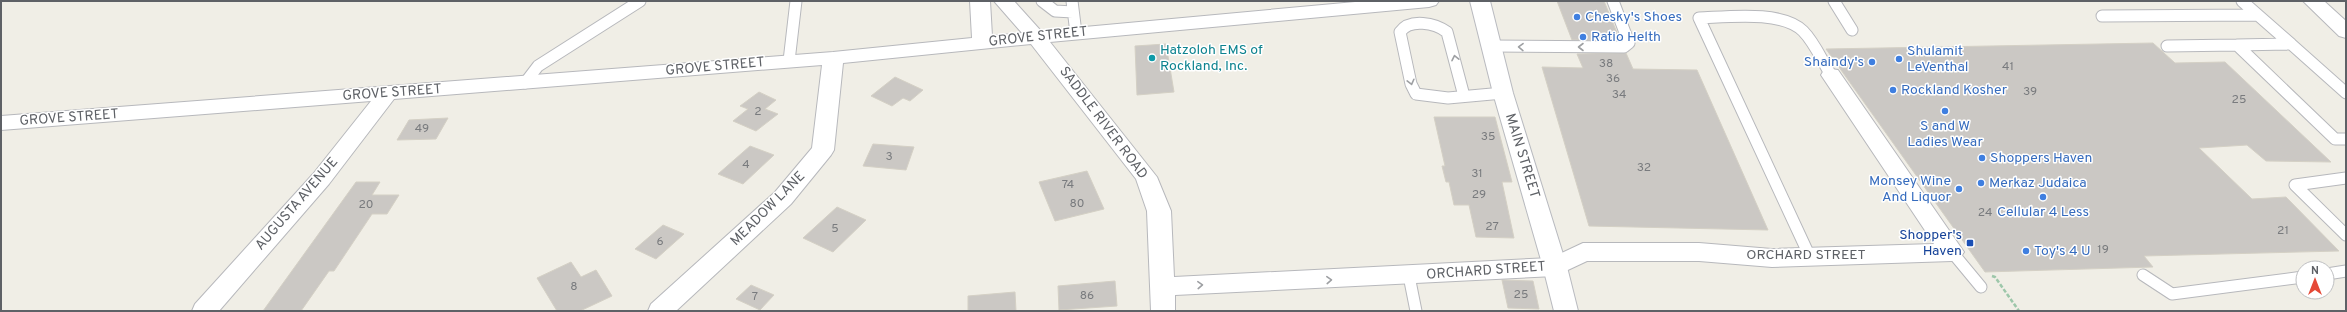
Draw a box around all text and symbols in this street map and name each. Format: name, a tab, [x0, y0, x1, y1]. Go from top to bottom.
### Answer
place label: Chesky's Shoes	[1585, 9, 1682, 26]
marker: Chesky's Shoes	[1572, 12, 1582, 22]
street label: GROVE STREET	[988, 23, 1088, 51]
place label: Ratio Helth	[1591, 29, 1661, 46]
marker: Ratio Helth	[1578, 32, 1588, 42]
place label: Hatzoloh EMS of Rockland, Inc.	[1160, 42, 1263, 75]
one-way arrow	[1518, 42, 1524, 51]
one-way arrow	[1578, 43, 1584, 51]
place label: Shulamit LeVenthal	[1907, 43, 1968, 76]
marker: Hatzoloh EMS of Rockland, Inc.	[1147, 53, 1157, 63]
street label: GROVE STREET	[665, 54, 765, 80]
place label: Shaindy's	[1804, 54, 1864, 71]
marker: Shulamit LeVenthal	[1894, 54, 1904, 64]
one-way arrow	[1451, 55, 1459, 62]
house number: 38	[1599, 56, 1613, 72]
marker: Shaindy's	[1867, 57, 1877, 67]
house number: 41	[2002, 59, 2014, 75]
street label: SADDLE RIVER ROAD	[1055, 63, 1151, 183]
house number: 36	[1606, 71, 1620, 87]
one-way arrow	[1406, 79, 1414, 85]
street label: GROVE STREET	[342, 81, 442, 105]
place label: Rockland Kosher	[1901, 82, 2008, 99]
house number: 39	[2023, 84, 2037, 100]
marker: Rockland Kosher	[1888, 85, 1898, 95]
house number: 34	[1612, 87, 1626, 103]
house number: 25	[2232, 92, 2246, 108]
house number: 2	[754, 104, 762, 120]
street label: GROVE STREET	[19, 106, 119, 130]
marker: S and W Ladies Wear	[1940, 106, 1950, 116]
street label: MAIN STREET	[1501, 112, 1543, 200]
place label: S and W Ladies Wear	[1907, 118, 1983, 151]
house number: 49	[415, 121, 429, 137]
house number: 35	[1481, 129, 1495, 145]
house number: 3	[885, 149, 893, 165]
place label: Shoppers Haven	[1990, 150, 2092, 167]
marker: Shoppers Haven	[1977, 153, 1987, 163]
street label: AUGUSTA AVENUE	[252, 154, 342, 254]
house number: 4	[742, 157, 750, 173]
house number: 32	[1637, 160, 1651, 176]
house number: 31	[1471, 166, 1483, 182]
street label: MEADOW LANE	[727, 168, 809, 250]
place label: Monsey Wine And Liquor	[1869, 173, 1952, 206]
place label: Merkaz Judaica	[1989, 175, 2087, 192]
house number: 74	[1062, 177, 1074, 193]
marker: Merkaz Judaica	[1976, 178, 1986, 188]
marker: Monsey Wine And Liquor	[1954, 184, 1964, 194]
house number: 29	[1472, 187, 1486, 203]
marker: Cellular 4 Less	[2038, 192, 2048, 202]
house number: 80	[1070, 196, 1084, 212]
house number: 20	[358, 197, 374, 213]
place label: Cellular 4 Less	[1997, 204, 2089, 221]
house number: 24	[1978, 205, 1992, 221]
house number: 27	[1485, 219, 1499, 235]
house number: 5	[831, 221, 839, 237]
house number: 21	[2277, 223, 2289, 239]
place label: Shopper's Haven	[1899, 227, 1962, 260]
house number: 6	[656, 234, 664, 250]
marker: Shopper's Haven	[1965, 238, 1975, 248]
house number: 19	[2097, 242, 2109, 258]
place label: Toy's 4 U	[2034, 243, 2091, 260]
marker: Toy's 4 U	[2021, 246, 2031, 256]
street label: ORCHARD STREET	[1746, 247, 1866, 264]
street label: ORCHARD STREET	[1426, 258, 1546, 284]
north arrow	[2295, 260, 2335, 300]
text: N	[2311, 264, 2319, 278]
one-way arrow	[1326, 275, 1332, 284]
house number: 8	[570, 279, 578, 295]
one-way arrow	[1197, 281, 1203, 290]
house number: 25	[1514, 287, 1528, 303]
house number: 86	[1080, 288, 1094, 304]
house number: 7	[752, 289, 758, 305]

